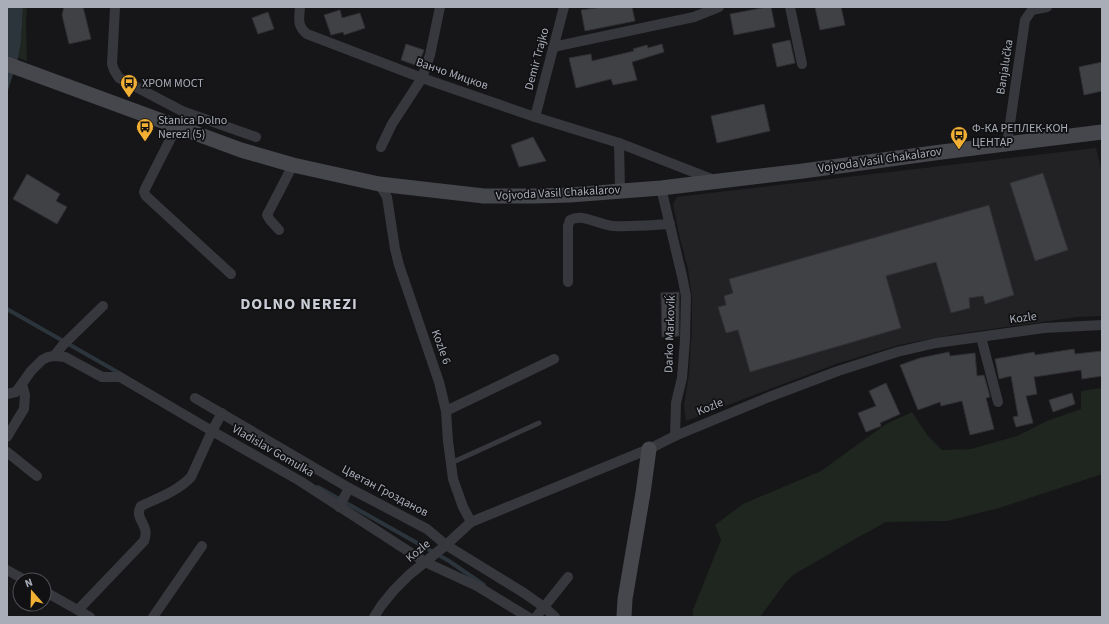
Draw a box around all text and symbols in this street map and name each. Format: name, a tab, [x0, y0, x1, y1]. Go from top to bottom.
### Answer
street label: Demir Trajko	[521, 26, 553, 92]
street label: Banjalučka	[992, 38, 1018, 96]
street label: Ванчо Мицков	[414, 54, 490, 94]
bus stop icon: ХРОМ МОСТ	[119, 73, 139, 98]
place label: ХРОМ МОСТ	[142, 75, 204, 92]
place label: Stanica Dolno Nerezi (5)	[158, 112, 227, 143]
bus stop icon: Stanica Dolno Nerezi (5)	[135, 117, 155, 142]
place label: Ф-КА РЕПЛЕК-КОН ЦЕНТАР	[972, 120, 1068, 151]
bus stop icon: Ф-КА РЕПЛЕК-КОН ЦЕНТАР	[949, 125, 969, 150]
street label: Vojvoda Vasil Chakalarov	[817, 143, 943, 177]
street label: Vojvoda Vasil Chakalarov	[495, 181, 621, 205]
district label: DOLNO NEREZI	[240, 293, 358, 315]
street label: Darko Markoviḱ	[660, 295, 680, 373]
street label: Kozle	[1008, 308, 1038, 328]
street label: Kozle 6	[427, 327, 455, 367]
street label: Kozle	[694, 394, 726, 420]
street label: Vladislav Gomulka	[229, 421, 317, 481]
street label: Цветан Грозданов	[339, 461, 431, 521]
street label: Kozle	[402, 536, 434, 566]
north arrow	[12, 572, 52, 612]
text: N	[23, 575, 35, 591]

